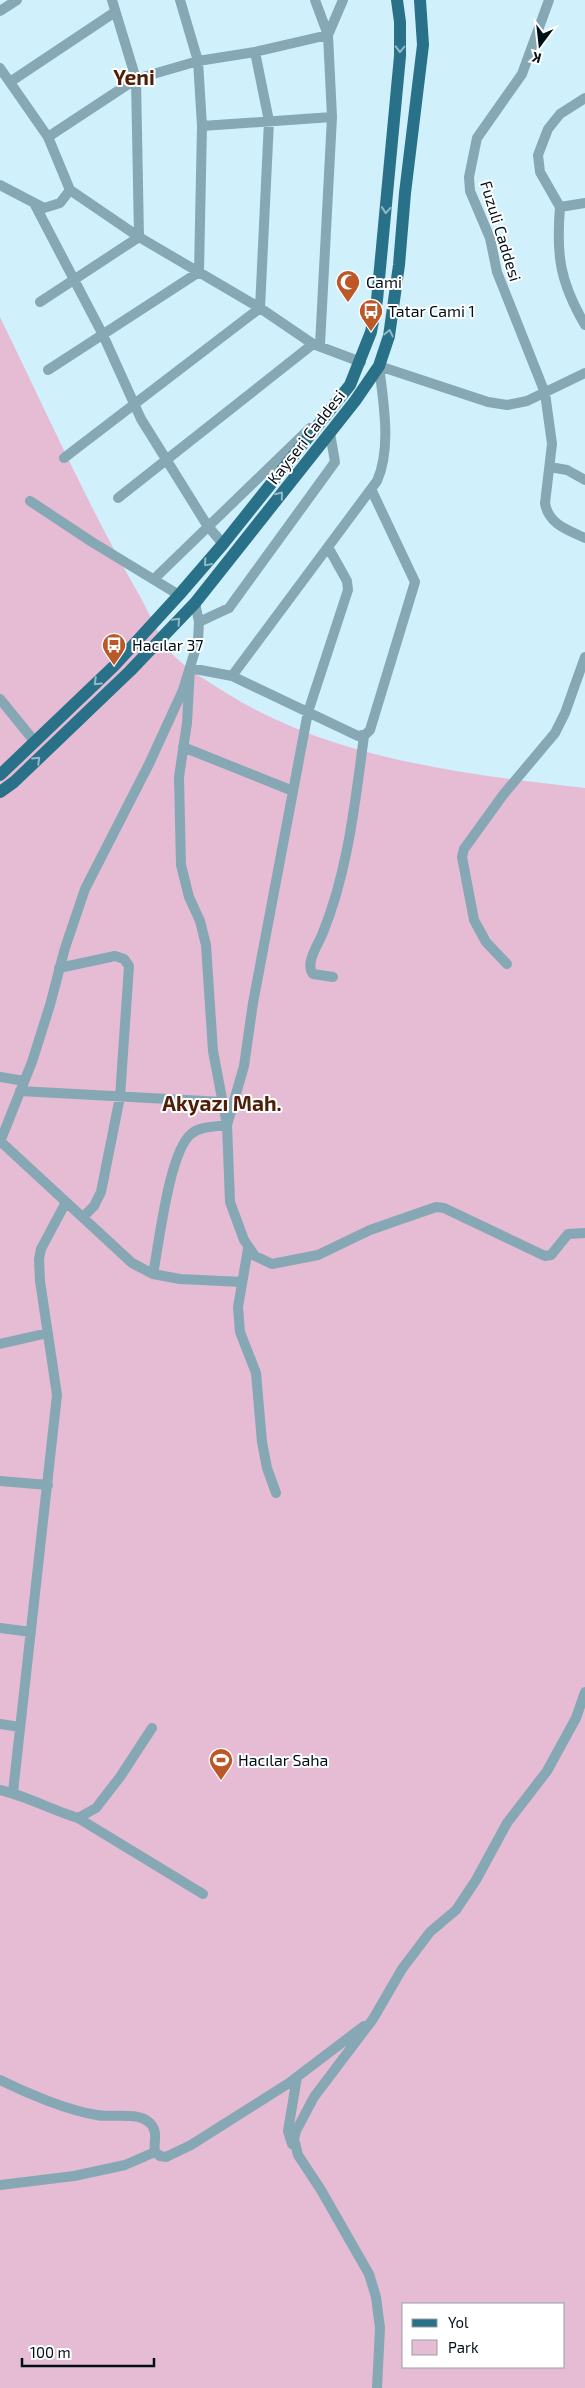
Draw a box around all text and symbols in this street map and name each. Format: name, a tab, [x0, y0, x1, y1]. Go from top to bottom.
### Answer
north arrow	[515, 20, 565, 70]
one-way arrow	[394, 45, 405, 53]
text: K	[530, 49, 543, 67]
district label: Yeni	[113, 64, 155, 89]
street label: Fuzuli Caddesi	[477, 178, 526, 283]
one-way arrow	[381, 207, 392, 215]
mosque icon: Cami	[335, 269, 361, 303]
place label: Cami	[366, 272, 402, 291]
bus stop icon: Tatar Cami 1	[358, 298, 384, 332]
place label: Tatar Cami 1	[388, 301, 475, 320]
one-way arrow	[383, 329, 394, 338]
street label: Kayseri Caddesi	[263, 386, 348, 488]
one-way arrow	[274, 492, 282, 501]
one-way arrow	[204, 557, 213, 566]
one-way arrow	[171, 618, 180, 627]
bus stop icon: Hacılar 37	[101, 632, 127, 666]
place label: Hacılar 37	[132, 635, 204, 654]
one-way arrow	[94, 676, 103, 685]
one-way arrow	[31, 757, 40, 766]
district label: Akyazı Mah.	[162, 1090, 282, 1116]
sports icon: Hacılar Saha	[208, 1747, 234, 1781]
place label: Hacılar Saha	[238, 1750, 328, 1769]
legend	[402, 2303, 565, 2368]
text: Yol	[448, 2313, 469, 2331]
scale bar	[22, 2336, 155, 2368]
text: Park	[448, 2338, 479, 2356]
text: 100 m	[30, 2343, 71, 2361]

